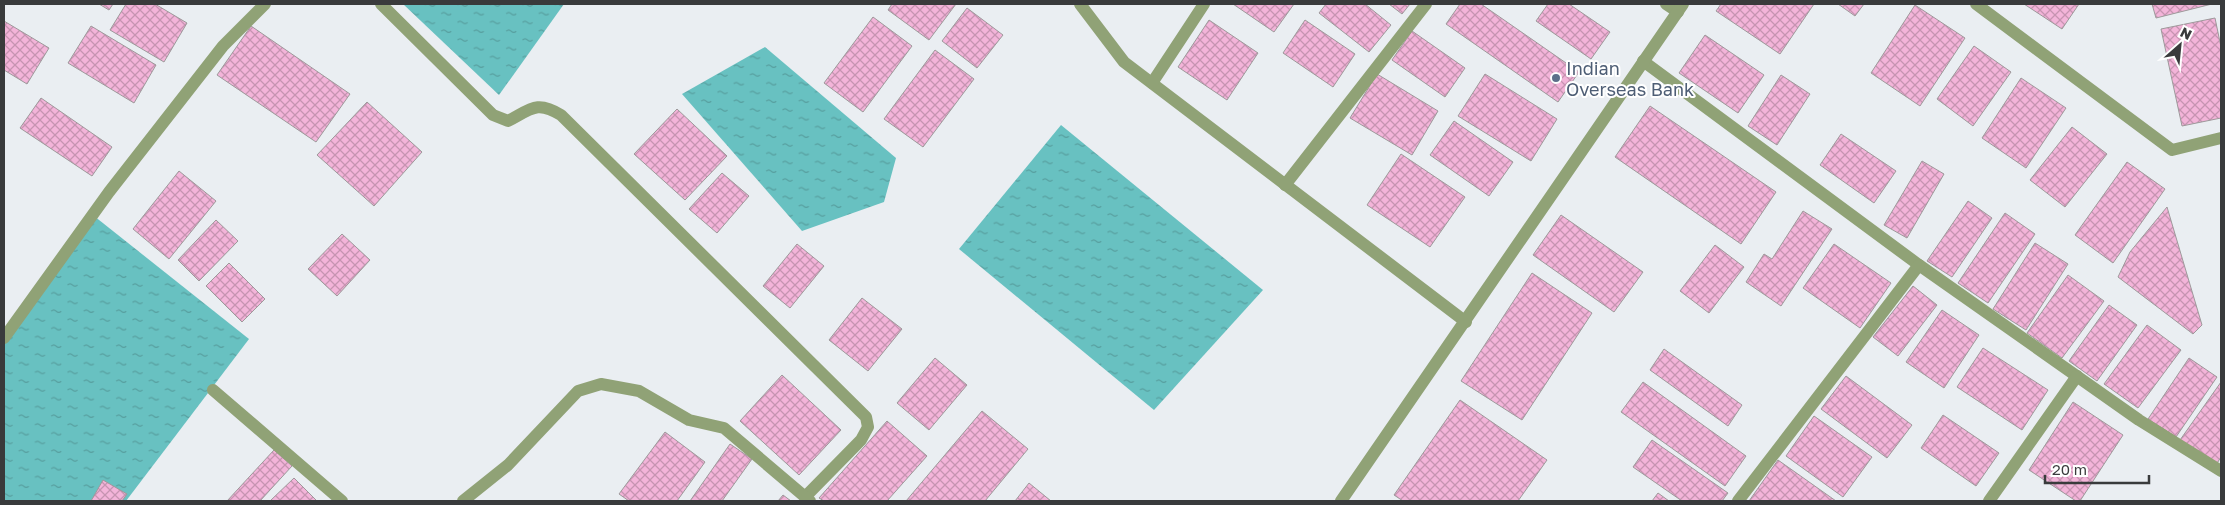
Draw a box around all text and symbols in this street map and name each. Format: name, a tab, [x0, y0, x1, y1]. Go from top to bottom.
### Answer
north arrow	[2155, 20, 2205, 70]
text: N	[2178, 23, 2195, 43]
place label: Indian Overseas Bank	[1566, 57, 1694, 100]
marker: Indian Overseas Bank	[1550, 72, 1562, 84]
scale bar	[2045, 452, 2149, 484]
text: 20 m	[2052, 460, 2087, 478]

